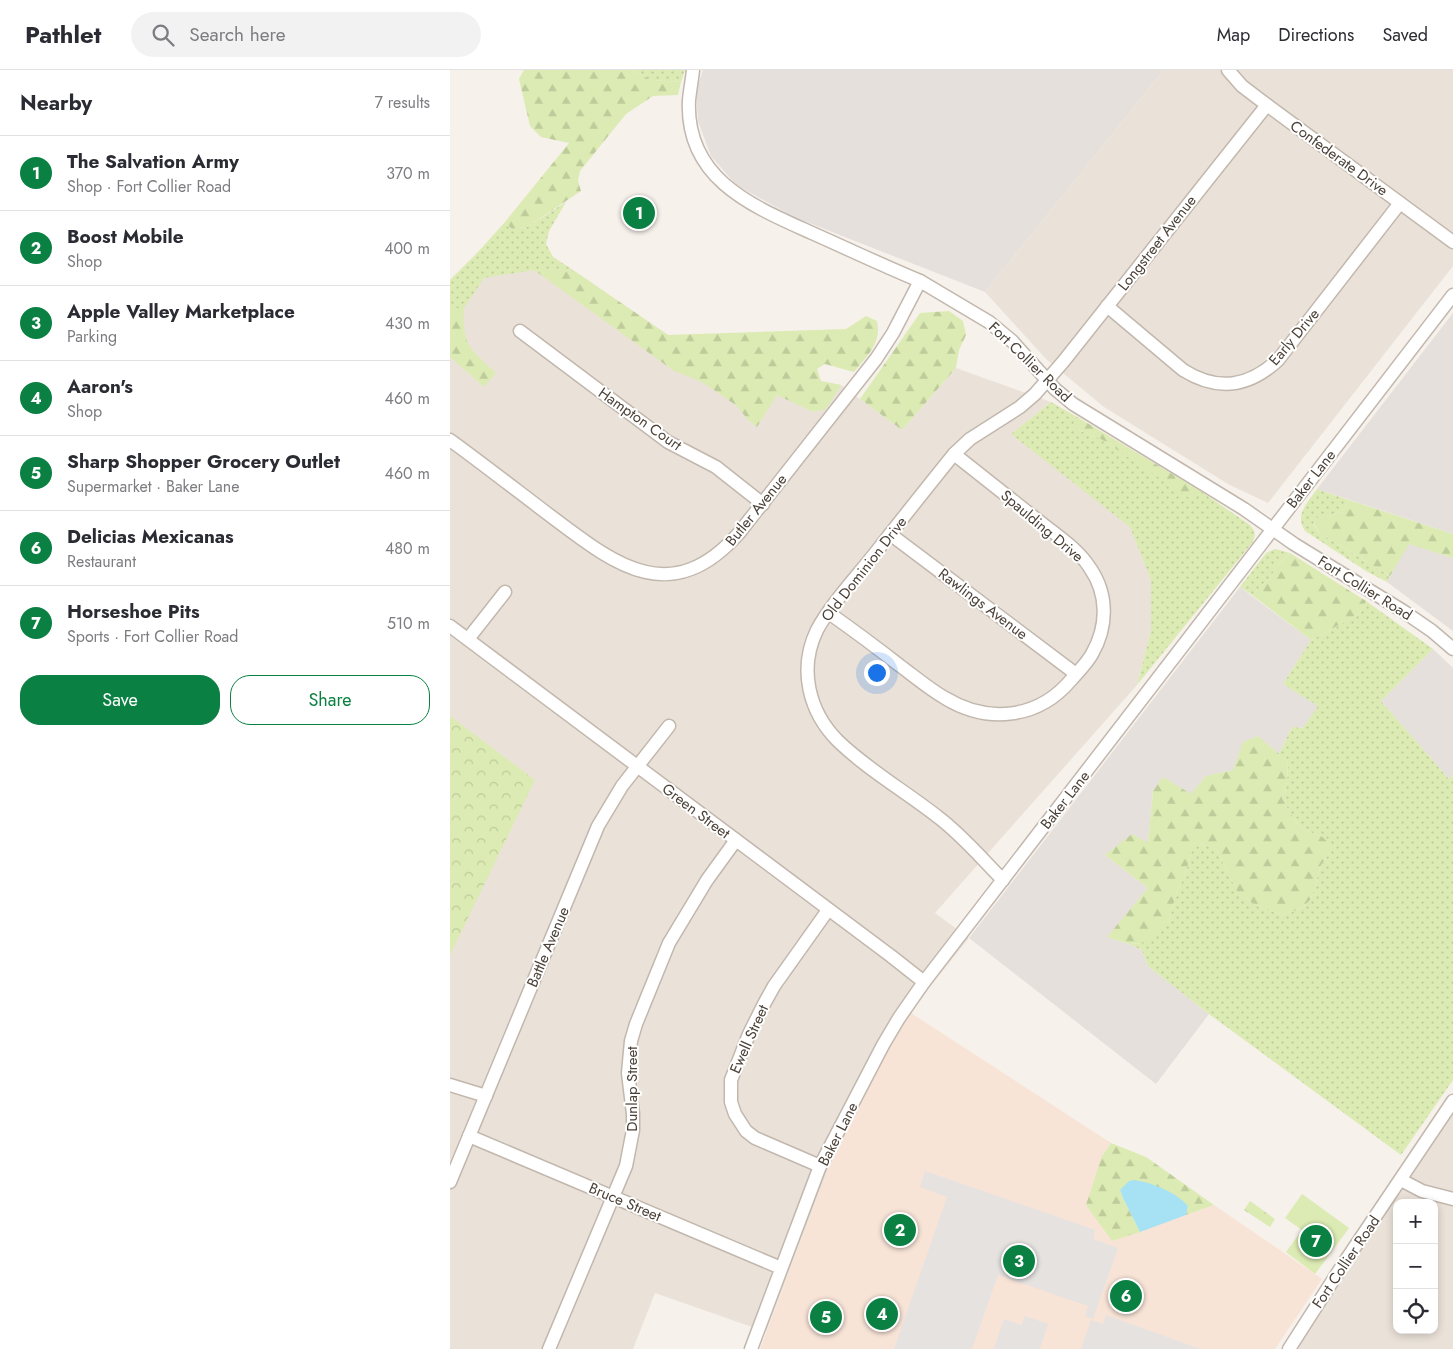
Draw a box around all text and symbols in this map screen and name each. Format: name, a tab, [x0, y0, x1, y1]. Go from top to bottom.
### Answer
search box	[131, 12, 481, 57]
text: Pathlet	[25, 17, 101, 52]
icon: search	[149, 21, 177, 49]
text: Search here	[189, 21, 285, 48]
text: Map	[1217, 22, 1250, 48]
text: Directions	[1278, 22, 1354, 48]
text: Saved	[1382, 22, 1428, 48]
text: Nearby	[20, 88, 92, 118]
text: 7 results	[374, 91, 430, 114]
street label: Confederate Drive	[1286, 115, 1393, 201]
text: The Salvation Army	[67, 148, 239, 175]
text: 1	[32, 162, 40, 185]
text: 370 m	[386, 162, 430, 185]
text: Shop · Fort Collier Road	[67, 175, 231, 198]
street label: Longstreet Avenue	[1113, 190, 1202, 296]
pin: 1	[623, 194, 655, 232]
text: Boost Mobile	[67, 223, 184, 250]
text: 2	[31, 237, 41, 260]
text: 400 m	[384, 237, 430, 260]
text: Shop	[67, 250, 102, 273]
text: Apple Valley Marketplace	[67, 298, 295, 325]
street label: Early Drive	[1264, 303, 1325, 370]
text: 3	[31, 312, 41, 335]
text: 430 m	[385, 312, 430, 335]
street label: Fort Collier Road	[984, 317, 1076, 407]
text: Parking	[67, 325, 117, 348]
text: Aaron's	[67, 373, 133, 400]
street label: Hampton Court	[594, 382, 687, 456]
text: 4	[30, 387, 42, 410]
text: 460 m	[385, 387, 430, 410]
text: Shop	[67, 400, 102, 423]
street label: Baker Lane	[1281, 445, 1341, 513]
text: Sharp Shopper Grocery Outlet	[67, 448, 340, 475]
text: 5	[31, 462, 41, 485]
text: 460 m	[385, 462, 430, 485]
street label: Butler Avenue	[720, 469, 792, 551]
text: Supermarket · Baker Lane	[67, 475, 239, 498]
street label: Spaulding Drive	[996, 485, 1088, 567]
street label: Old Dominion Drive	[816, 512, 912, 626]
text: Delicias Mexicanas	[67, 523, 234, 550]
text: 6	[31, 537, 41, 560]
text: 480 m	[385, 537, 430, 560]
text: Restaurant	[67, 550, 136, 573]
street label: Fort Collier Road	[1314, 550, 1416, 626]
street label: Rawlings Avenue	[934, 563, 1032, 645]
text: Horseshoe Pits	[67, 598, 200, 625]
text: 7	[31, 612, 41, 635]
text: 510 m	[387, 612, 430, 635]
text: Sports · Fort Collier Road	[67, 625, 238, 648]
your location	[864, 660, 890, 686]
button: Save	[20, 675, 220, 725]
button: Share	[230, 675, 430, 725]
street label: Baker Lane	[1035, 766, 1095, 834]
street label: Green Street	[657, 778, 735, 844]
street label: Battle Avenue	[521, 903, 575, 991]
street label: Ewell Street	[724, 1001, 774, 1077]
street label: Dunlap Street	[621, 1046, 643, 1132]
street label: Baker Lane	[813, 1098, 864, 1170]
street label: Bruce Street	[585, 1177, 665, 1227]
map controls	[1393, 1199, 1438, 1334]
button: +	[1393, 1199, 1438, 1244]
pin: 2	[884, 1211, 916, 1249]
street label: Fort Collier Road	[1307, 1211, 1385, 1313]
pin: 7	[1300, 1222, 1332, 1260]
pin: 3	[1003, 1242, 1035, 1280]
button: −	[1393, 1244, 1438, 1289]
pin: 6	[1110, 1277, 1142, 1315]
button: locate	[1393, 1289, 1438, 1334]
pin: 4	[866, 1295, 898, 1333]
pin: 5	[810, 1298, 842, 1336]

